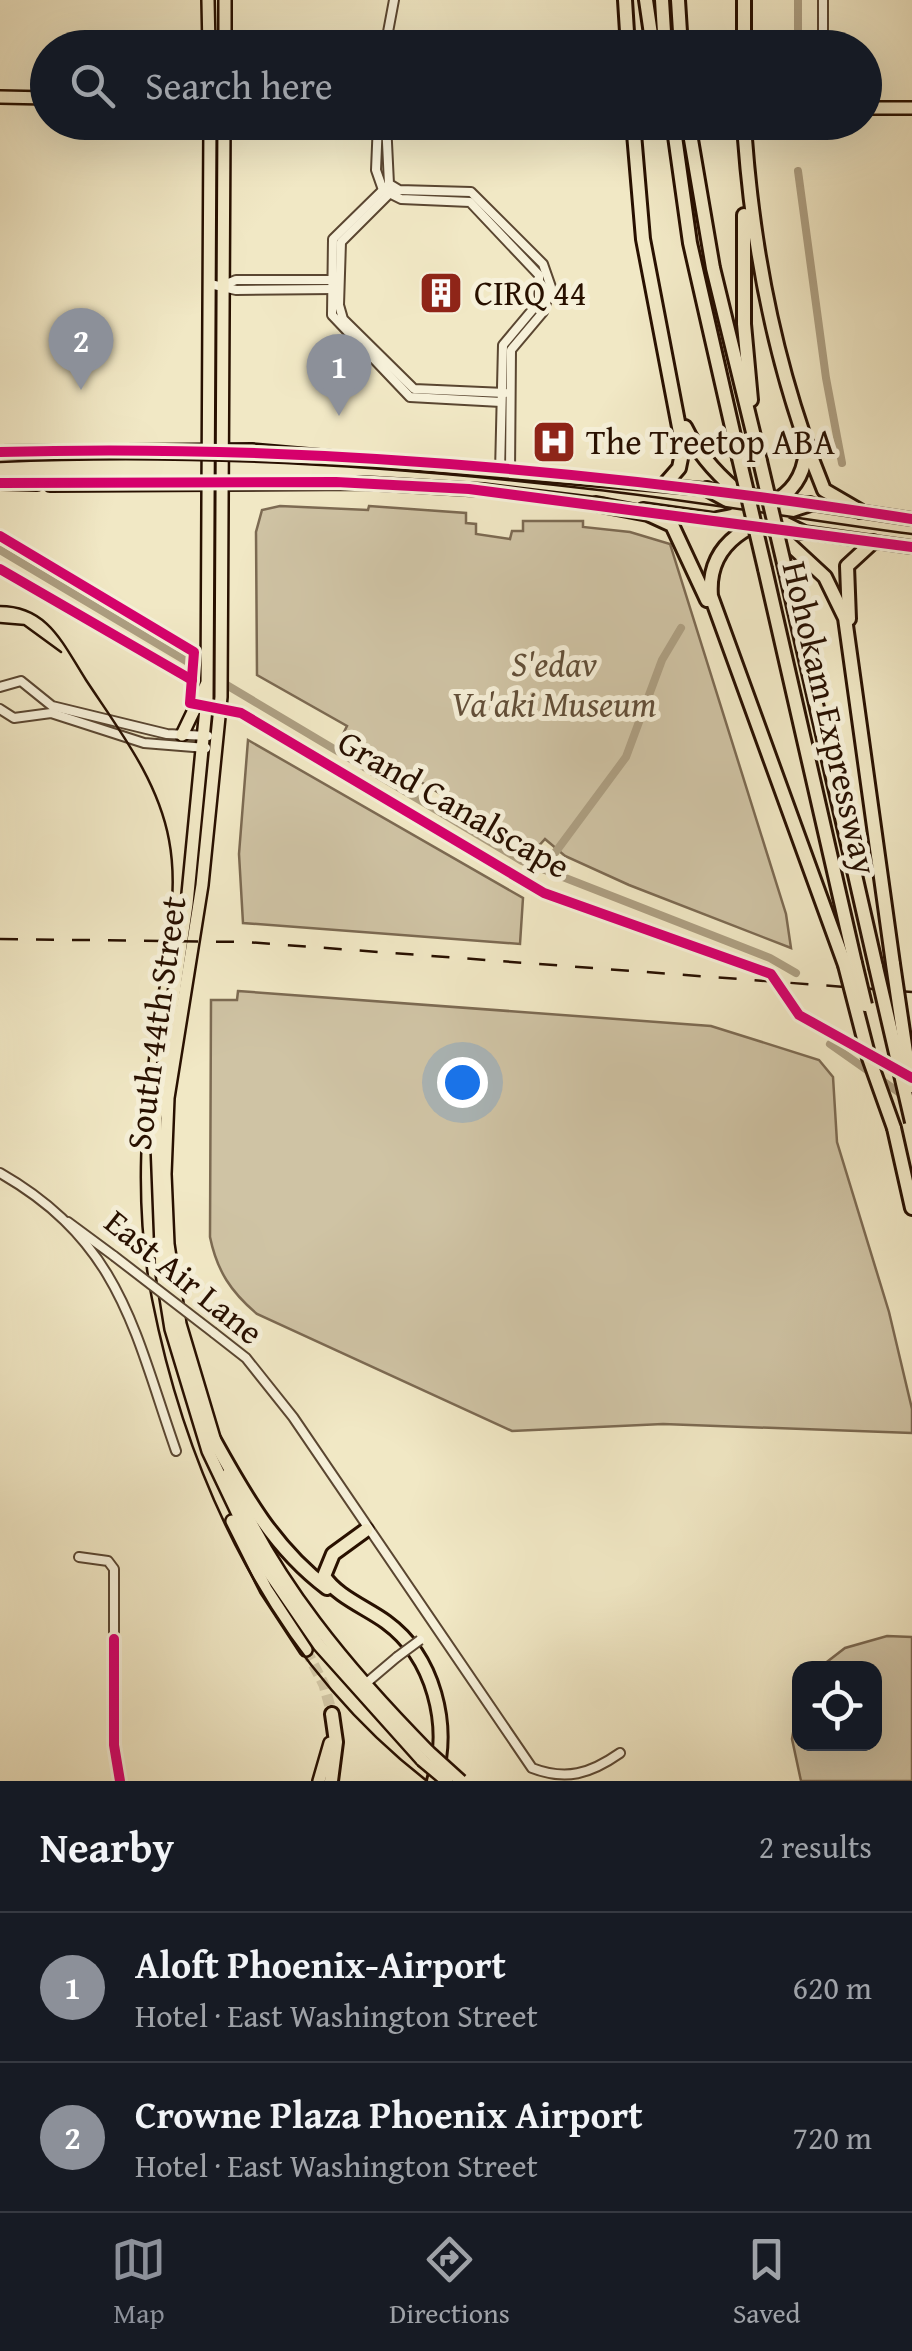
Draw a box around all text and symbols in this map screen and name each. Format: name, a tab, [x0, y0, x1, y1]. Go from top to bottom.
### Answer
search box	[30, 30, 882, 140]
text: Search here	[145, 57, 333, 113]
icon: search	[65, 58, 120, 113]
place label: CIRQ 44	[474, 267, 587, 318]
building icon: CIRQ 44	[418, 270, 464, 316]
pin: 2	[48, 308, 114, 390]
pin: 1	[306, 334, 372, 416]
place label: The Treetop ABA	[586, 416, 835, 467]
hospital icon: The Treetop ABA	[531, 419, 577, 465]
street label: Hohokam Expressway	[770, 556, 891, 880]
park label: S'edav Va'aki Museum	[451, 638, 657, 729]
street label: Grand Canalscape	[329, 716, 580, 891]
street label: South 44th Street	[112, 893, 199, 1153]
your location	[437, 1057, 488, 1108]
street label: East Air Lane	[94, 1197, 275, 1357]
map controls	[792, 1661, 882, 1751]
button: locate	[792, 1661, 882, 1751]
text: Nearby	[40, 1816, 174, 1877]
text: 2 results	[759, 1823, 872, 1870]
text: Aloft Phoenix-Airport	[135, 1936, 506, 1992]
text: 1	[64, 1964, 81, 2011]
text: 620 m	[793, 1964, 872, 2011]
text: Hotel · East Washington Street	[135, 1992, 538, 2039]
text: Crowne Plaza Phoenix Airport	[135, 2086, 643, 2142]
text: 2	[64, 2114, 81, 2161]
text: 720 m	[793, 2114, 872, 2161]
text: Hotel · East Washington Street	[135, 2142, 538, 2189]
tab: Map	[111, 2232, 166, 2333]
tab: Directions	[389, 2232, 510, 2333]
tab: Saved	[733, 2232, 801, 2333]

